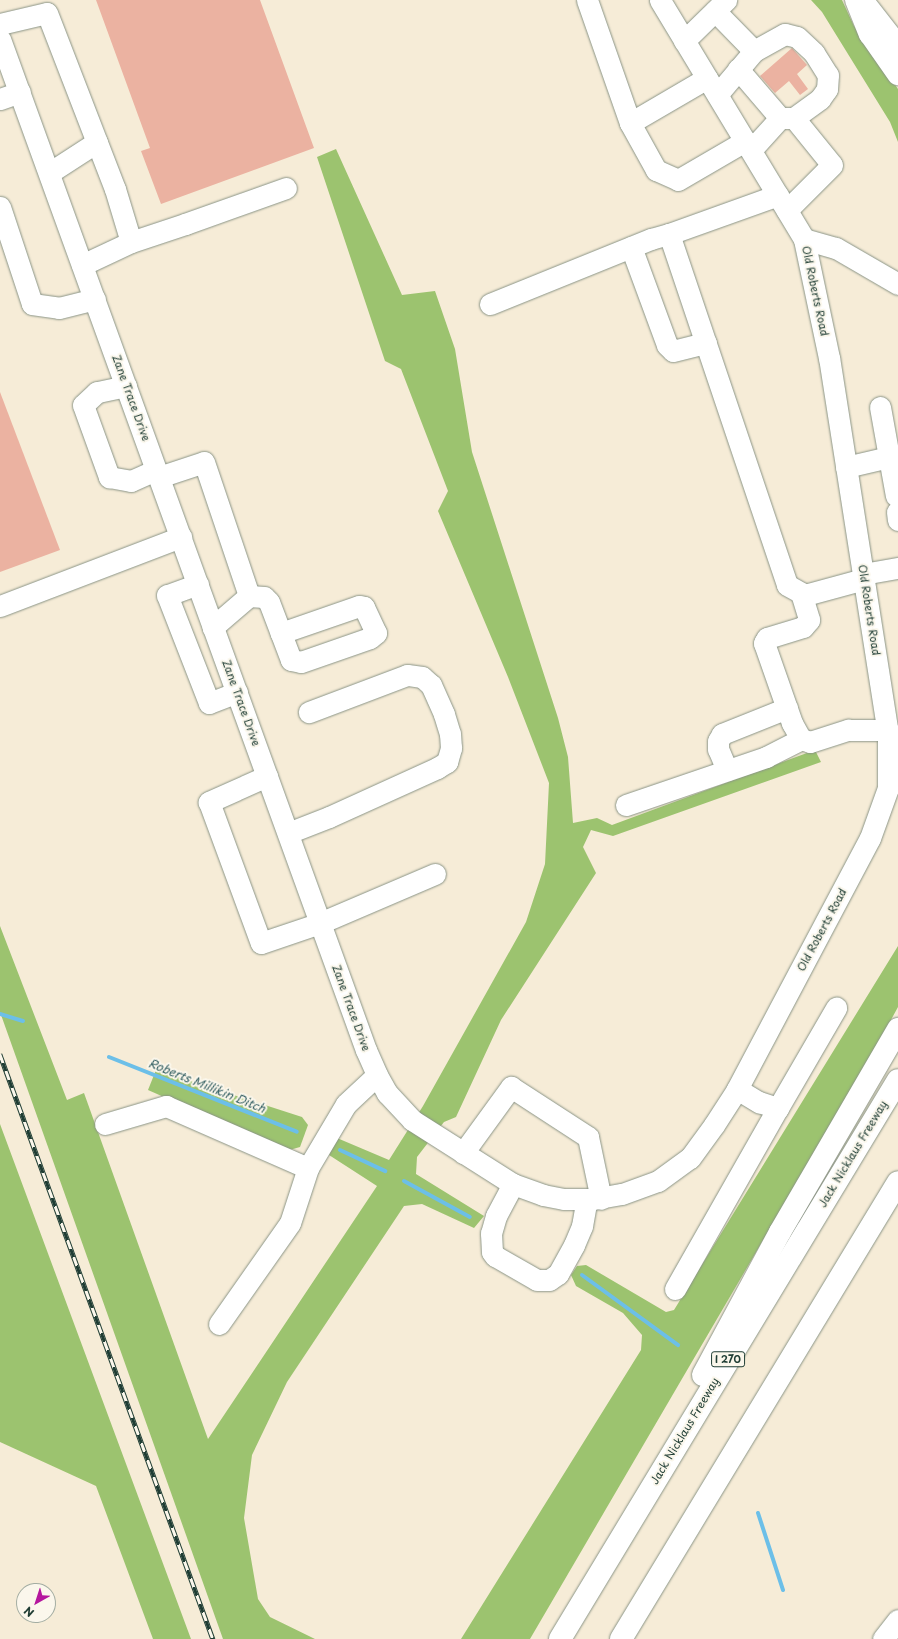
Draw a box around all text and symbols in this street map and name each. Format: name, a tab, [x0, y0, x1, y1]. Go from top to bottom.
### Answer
street label: Old Roberts Road	[799, 244, 831, 338]
street label: Zane Trace Drive	[109, 353, 153, 443]
street label: Old Roberts Road	[855, 563, 883, 657]
street label: Zane Trace Drive	[219, 658, 263, 748]
street label: Old Roberts Road	[794, 886, 850, 974]
street label: Zane Trace Drive	[329, 963, 373, 1053]
water label: Roberts Millikin Ditch	[146, 1056, 268, 1116]
street label: Jack Nicklaus Freeway	[816, 1098, 890, 1210]
road number: I 270	[710, 1351, 746, 1367]
street label: Jack Nicklaus Freeway	[648, 1375, 722, 1487]
north arrow	[16, 1583, 56, 1623]
text: N	[20, 1603, 37, 1621]

